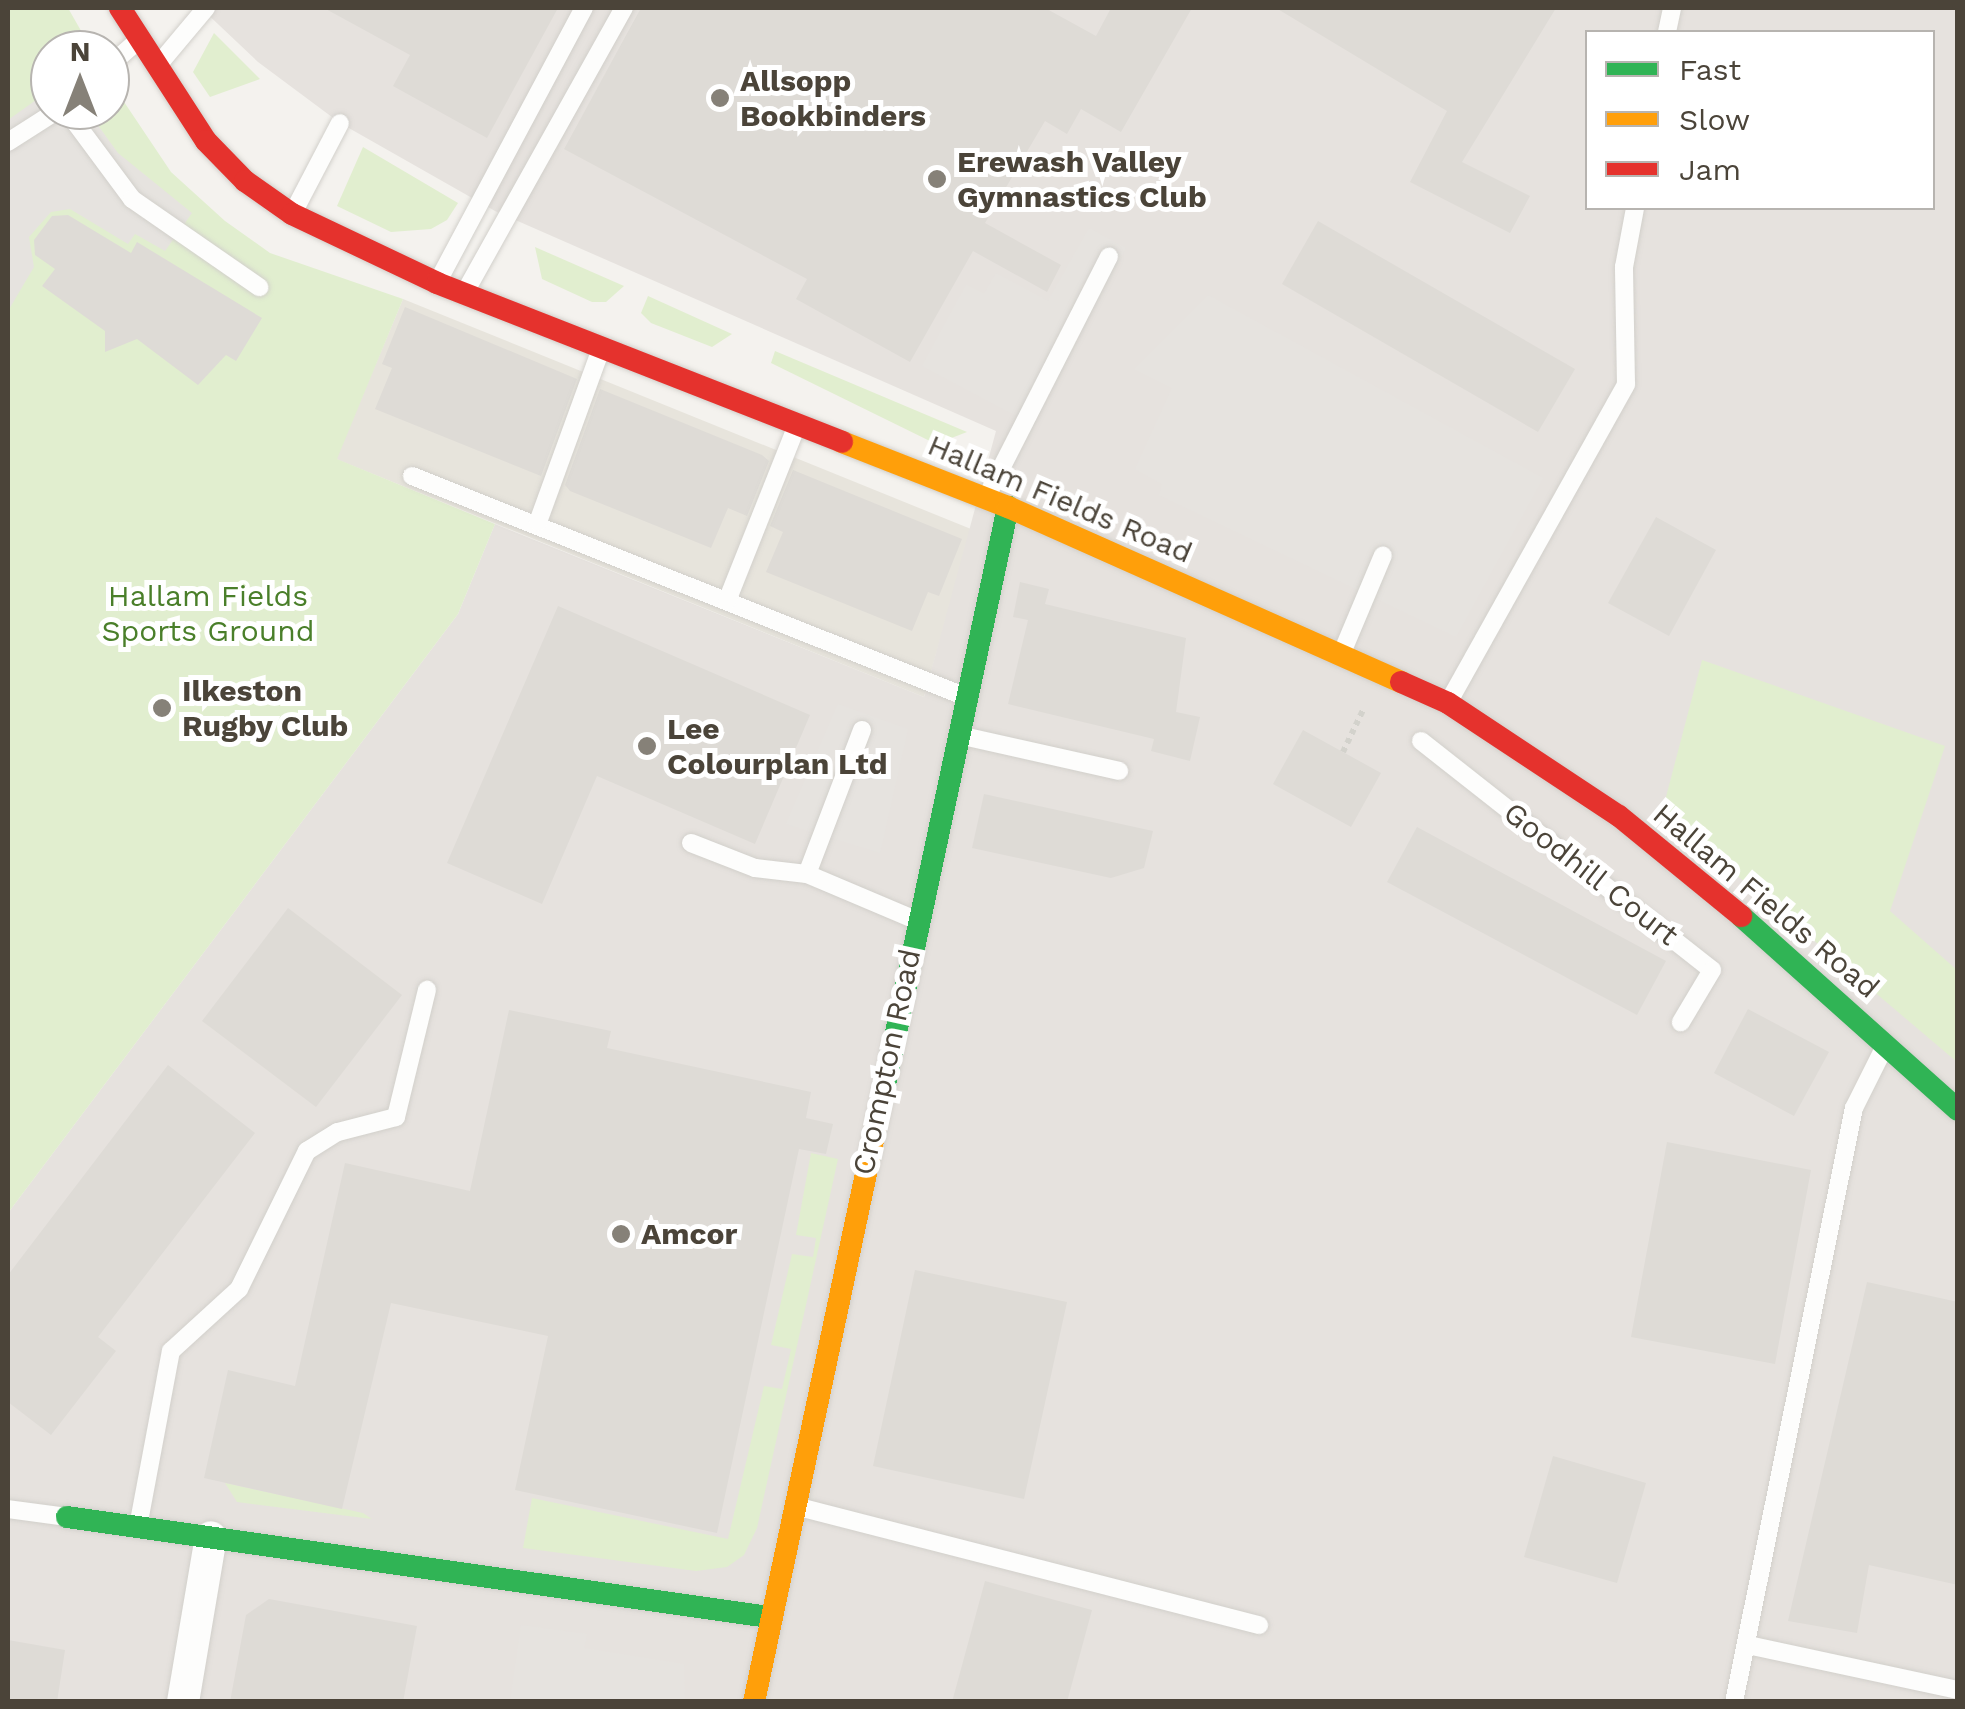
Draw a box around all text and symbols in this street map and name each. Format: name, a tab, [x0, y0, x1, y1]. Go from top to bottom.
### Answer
north arrow	[30, 30, 130, 130]
legend	[1585, 30, 1935, 210]
text: N	[70, 35, 90, 68]
text: Fast	[1679, 52, 1741, 87]
place label: Allsopp Bookbinders	[740, 63, 926, 134]
marker: Allsopp Bookbinders	[709, 87, 731, 109]
text: Slow	[1679, 102, 1750, 137]
place label: Erewash Valley Gymnastics Club	[957, 144, 1207, 214]
text: Jam	[1679, 152, 1741, 187]
marker: Erewash Valley Gymnastics Club	[926, 168, 948, 190]
street label: Hallam Fields Road	[922, 427, 1198, 571]
park label: Hallam Fields Sports Ground	[101, 578, 315, 648]
place label: Ilkeston Rugby Club	[182, 673, 349, 744]
marker: Ilkeston Rugby Club	[151, 697, 173, 719]
place label: Lee Colourplan Ltd	[667, 711, 888, 782]
marker: Lee Colourplan Ltd	[636, 735, 658, 757]
street label: Goodhill Court	[1496, 794, 1686, 954]
street label: Hallam Fields Road	[1646, 796, 1886, 1006]
street label: Crompton Road	[845, 946, 929, 1178]
place label: Amcor	[641, 1216, 737, 1252]
marker: Amcor	[610, 1223, 632, 1245]

